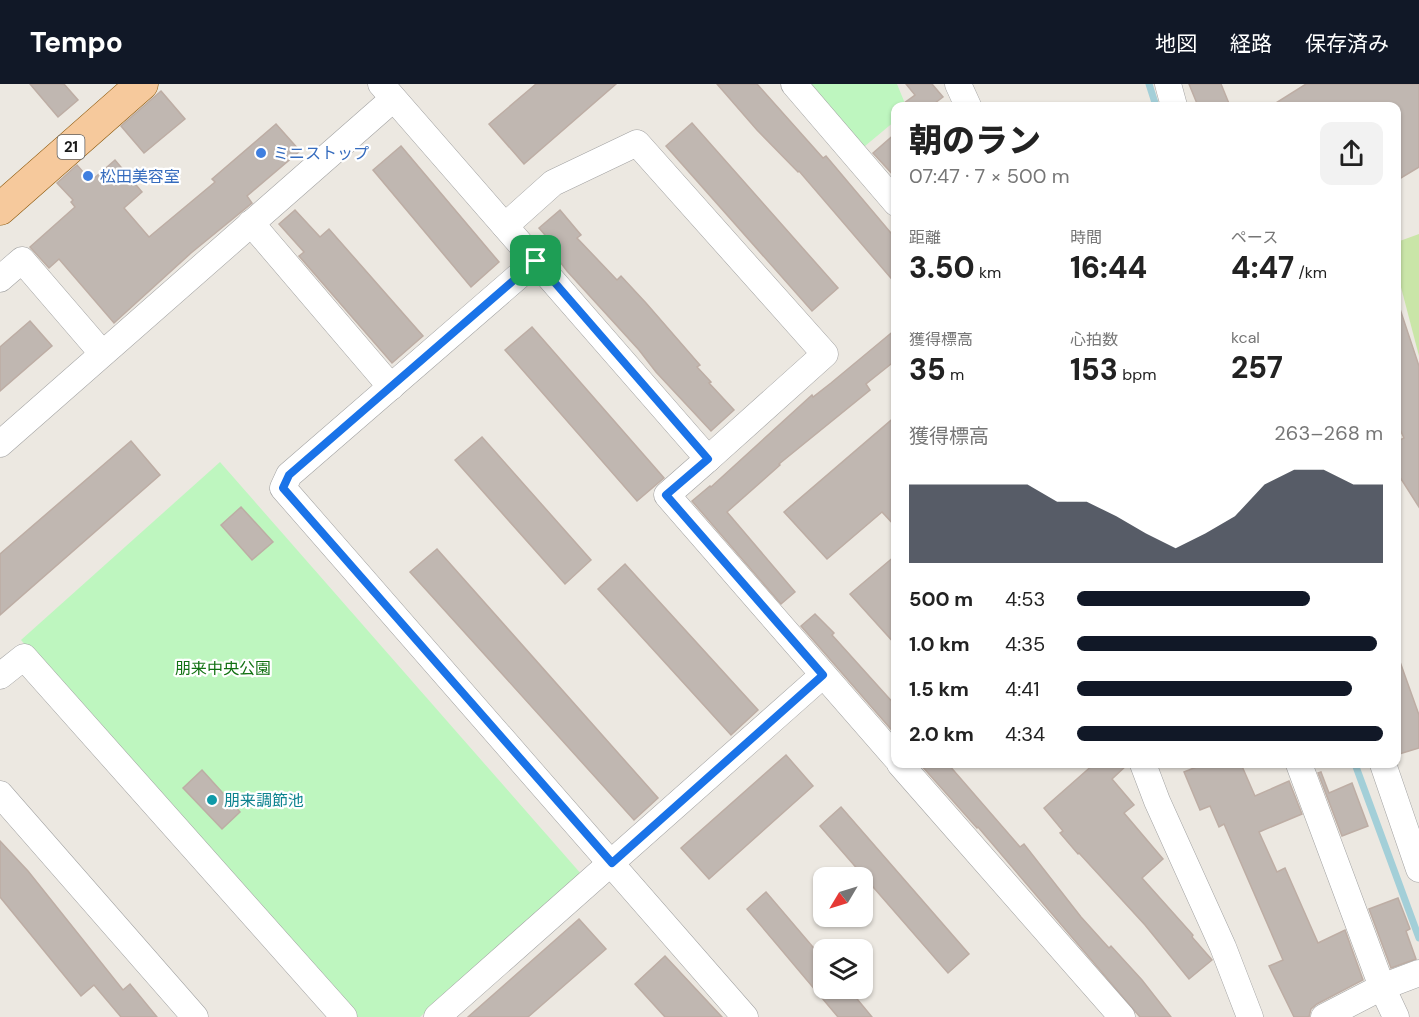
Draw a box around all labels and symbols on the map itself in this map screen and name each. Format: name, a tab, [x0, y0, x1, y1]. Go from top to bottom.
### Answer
road number: 21	[58, 135, 84, 159]
place label: ミニストップ	[273, 143, 369, 164]
marker: ミニストップ	[254, 146, 268, 160]
place label: 松田美容室	[100, 166, 180, 187]
marker: 松田美容室	[81, 169, 95, 183]
pin	[510, 235, 561, 286]
park label: 朋来中央公園	[175, 658, 271, 679]
place label: 朋来調節池	[224, 790, 304, 811]
marker: 朋来調節池	[205, 793, 219, 807]
north arrow	[813, 867, 873, 927]

